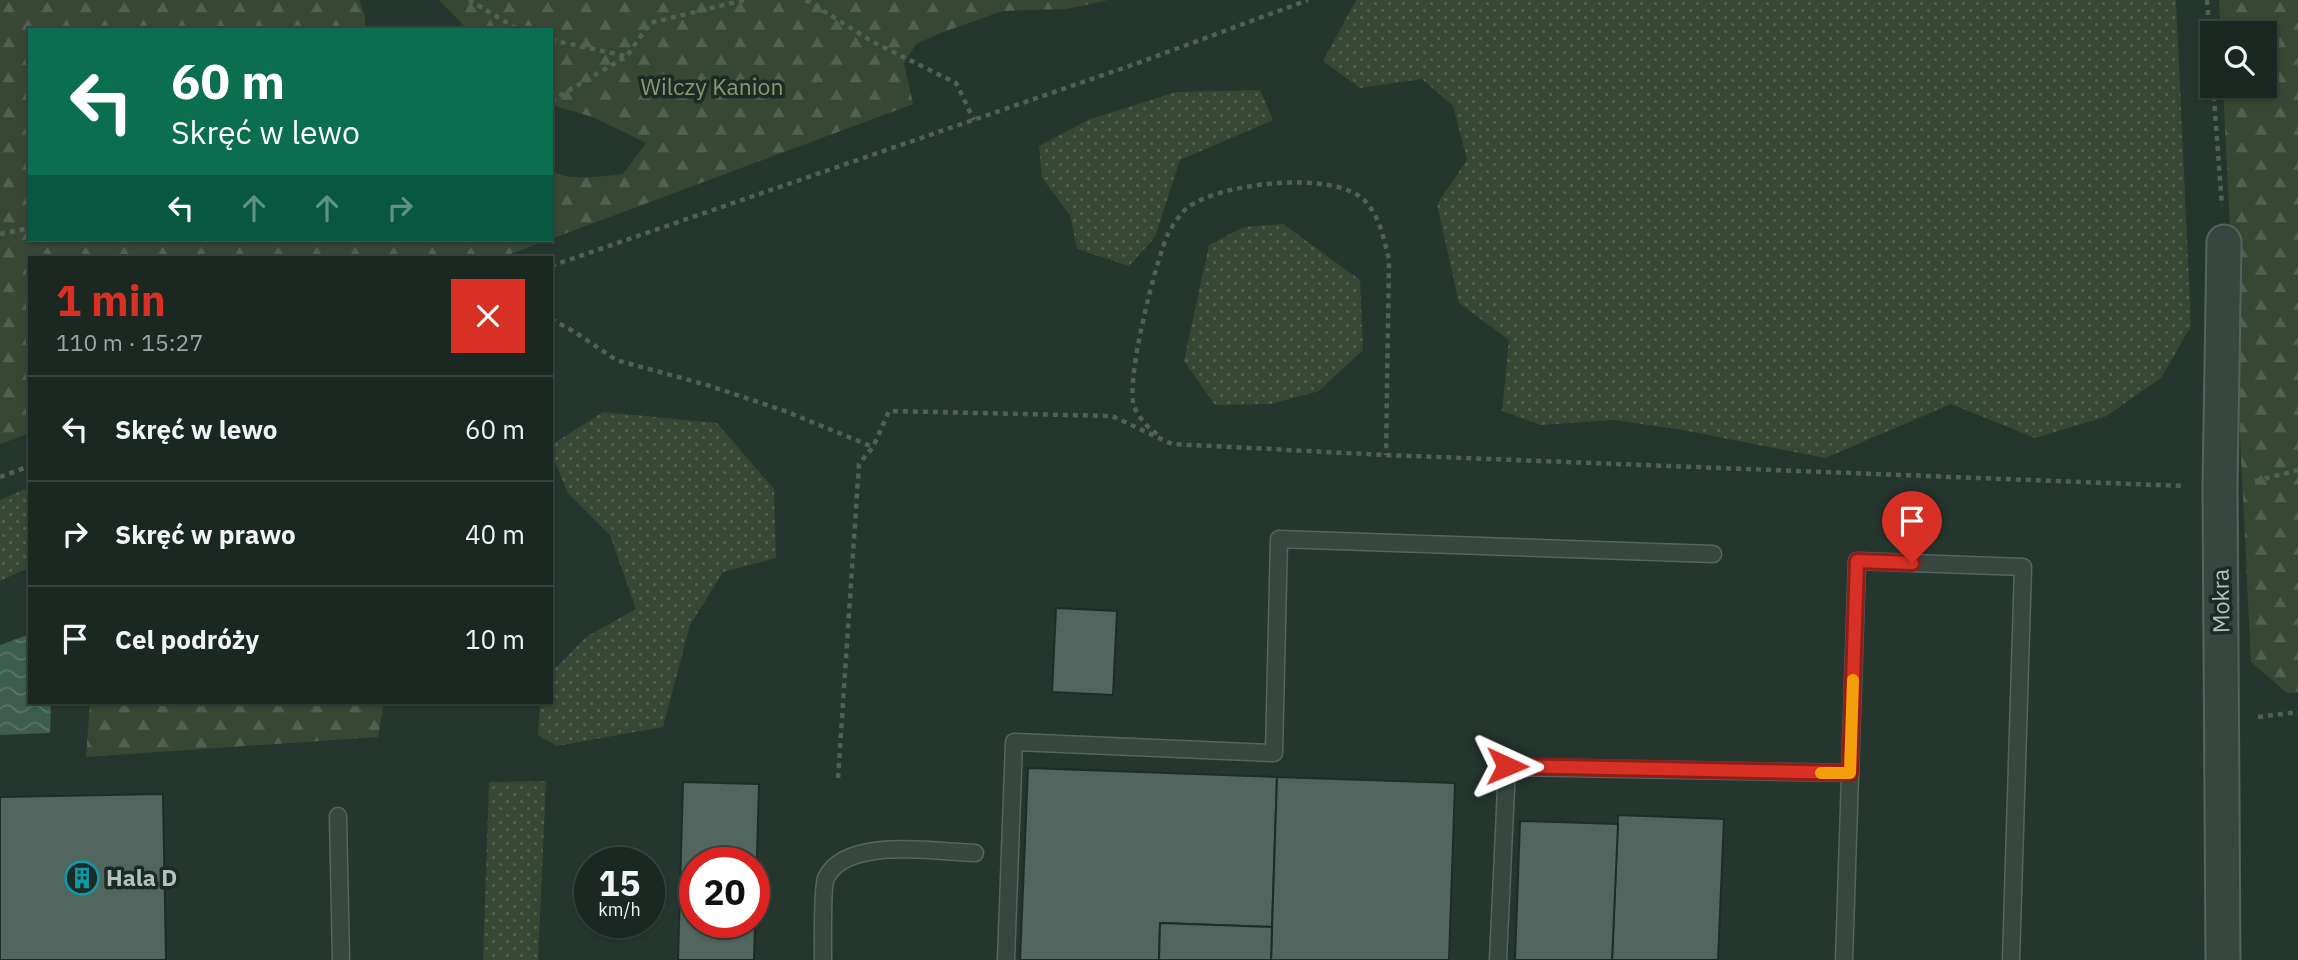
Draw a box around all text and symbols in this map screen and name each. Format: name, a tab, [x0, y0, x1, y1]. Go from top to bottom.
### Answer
map controls	[2200, 21, 2277, 98]
button: search	[2200, 21, 2277, 98]
text: 60 m	[171, 49, 285, 112]
icon: left	[56, 56, 147, 147]
park label: Wilczy Kanion	[641, 71, 783, 101]
text: Skręć w lewo	[171, 111, 360, 153]
icon: left	[162, 189, 200, 227]
icon: ahead	[235, 189, 273, 227]
icon: ahead	[308, 189, 346, 227]
icon: right	[381, 189, 419, 227]
text: 1 min	[56, 273, 166, 328]
button: close	[451, 279, 525, 353]
text: 110 m · 15:27	[56, 327, 203, 357]
icon: left	[56, 410, 94, 448]
text: Skręć w lewo	[115, 412, 277, 446]
text: 60 m	[465, 412, 525, 446]
pin	[1882, 491, 1942, 563]
icon: arrive	[1893, 502, 1931, 540]
icon: right	[56, 515, 94, 553]
text: Skręć w prawo	[115, 517, 296, 551]
text: 40 m	[465, 517, 525, 551]
street label: Mokra	[2204, 569, 2236, 633]
icon: arrive	[56, 620, 94, 658]
text: Cel podróży	[115, 622, 259, 656]
text: 10 m	[465, 622, 525, 656]
position arrow	[1470, 729, 1544, 803]
speed limit sign: 20	[679, 847, 770, 938]
building icon: Hala D	[63, 859, 101, 897]
text: 15	[598, 860, 641, 906]
place label: Hala D	[106, 862, 177, 892]
text: km/h	[598, 898, 641, 921]

